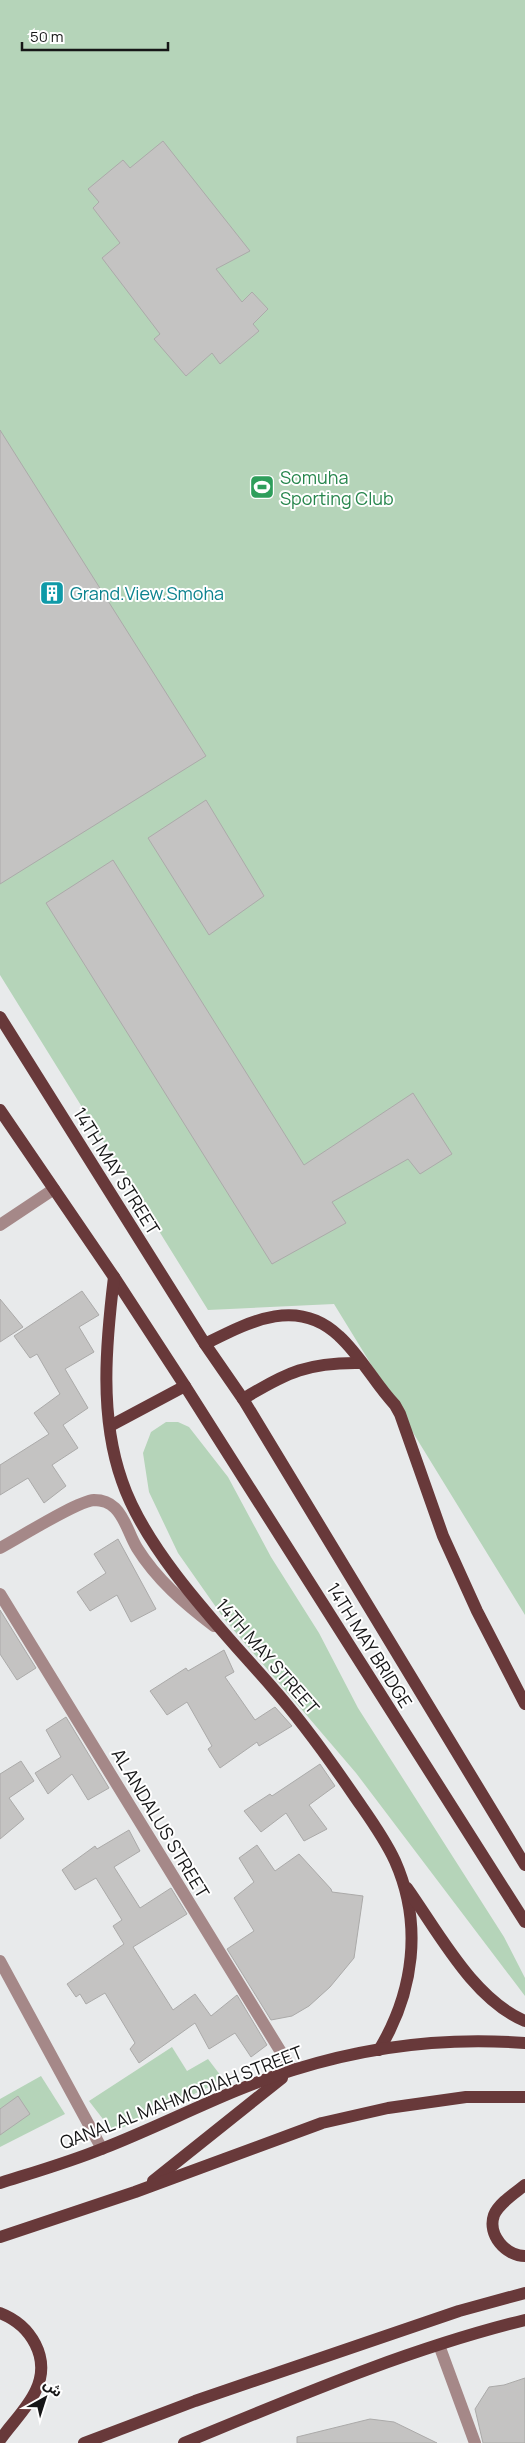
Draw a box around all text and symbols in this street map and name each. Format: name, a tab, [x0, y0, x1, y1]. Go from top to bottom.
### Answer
scale bar	[22, 20, 169, 52]
text: 50 m	[30, 26, 64, 47]
place label: Somuha Sporting Club	[280, 465, 394, 510]
sports icon: Somuha Sporting Club	[249, 474, 275, 500]
building icon: Grand.View.Smoha	[39, 580, 65, 606]
place label: Grand.View.Smoha	[70, 581, 224, 605]
street label: 14TH MAY STREET	[68, 1103, 166, 1239]
street label: 14TH MAY BRIDGE	[322, 1578, 418, 1712]
street label: 14TH MAY STREET	[211, 1593, 325, 1719]
street label: AL ANDALUS STREET	[107, 1744, 215, 1903]
street label: QANAL AL MAHMODIAH STREET	[56, 2039, 306, 2154]
north arrow	[20, 2373, 70, 2423]
text: ش	[40, 2374, 67, 2401]

